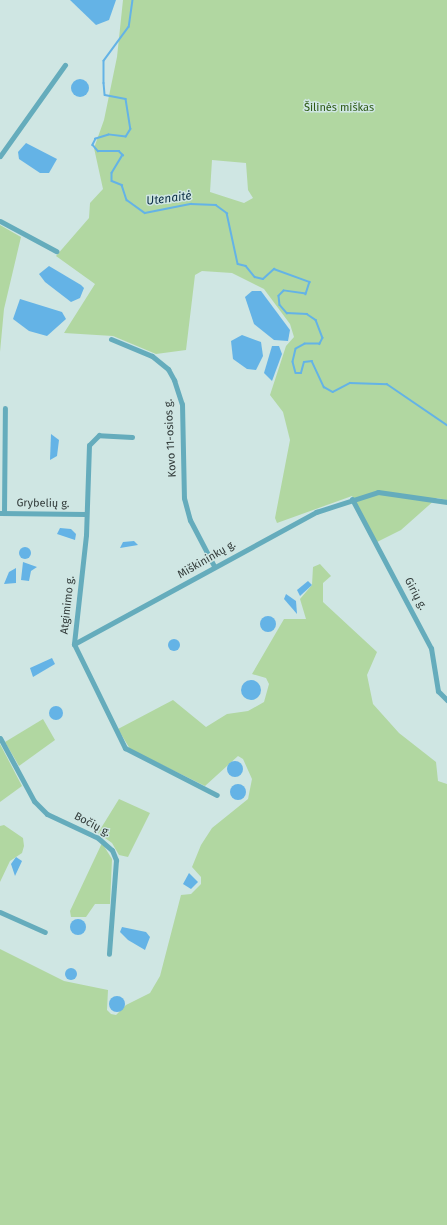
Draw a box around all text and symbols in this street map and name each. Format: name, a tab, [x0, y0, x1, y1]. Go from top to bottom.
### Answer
park label: Šilinės miškas	[304, 101, 374, 115]
water label: Utenaitė	[146, 189, 192, 209]
street label: Kovo 11-osios g.	[162, 398, 180, 478]
street label: Grybelių g.	[16, 497, 70, 511]
street label: Miškininkų g.	[176, 538, 238, 582]
street label: Atgimimo g.	[58, 575, 78, 635]
street label: Girių g.	[401, 575, 429, 613]
street label: Bočių g.	[72, 810, 112, 840]

